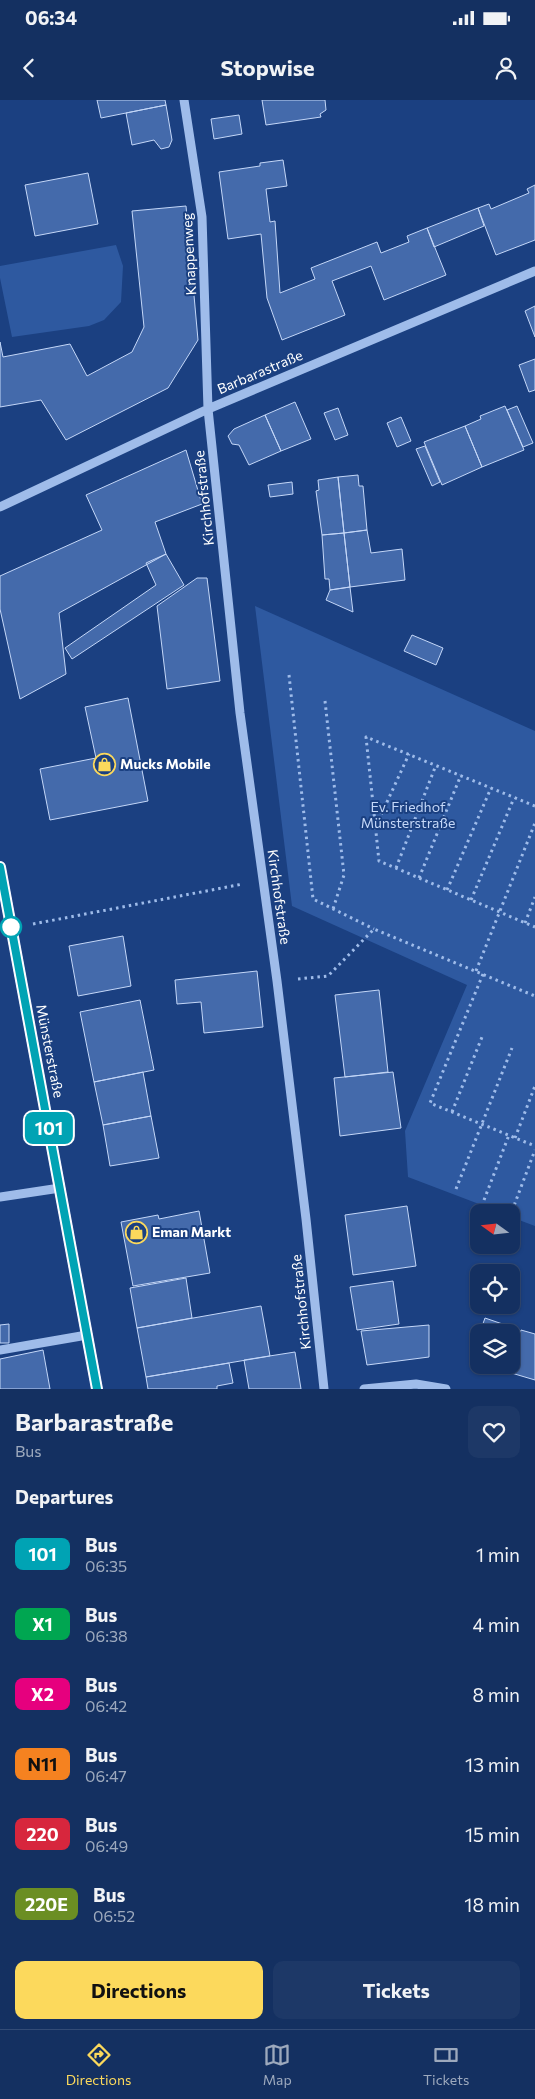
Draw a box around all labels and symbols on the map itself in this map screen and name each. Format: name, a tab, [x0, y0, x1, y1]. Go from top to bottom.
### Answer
street label: Knappenweg	[178, 212, 199, 296]
street label: Barbarastraße	[215, 346, 305, 397]
street label: Kirchhofstraße	[190, 450, 217, 546]
shop icon: Mucks Mobile	[92, 752, 116, 776]
place label: Mucks Mobile	[120, 755, 211, 772]
park label: Ev. Friedhof Münsterstraße	[361, 798, 455, 831]
street label: Kirchhofstraße	[264, 848, 295, 945]
unlabelled marker	[0, 916, 22, 938]
street label: Münsterstraße	[33, 1003, 68, 1099]
line badge: 101	[20, 1112, 78, 1144]
north arrow	[470, 1204, 520, 1254]
shop icon: Eman Markt	[124, 1220, 148, 1244]
place label: Eman Markt	[152, 1223, 231, 1240]
street label: Kirchhofstraße	[287, 1254, 314, 1350]

